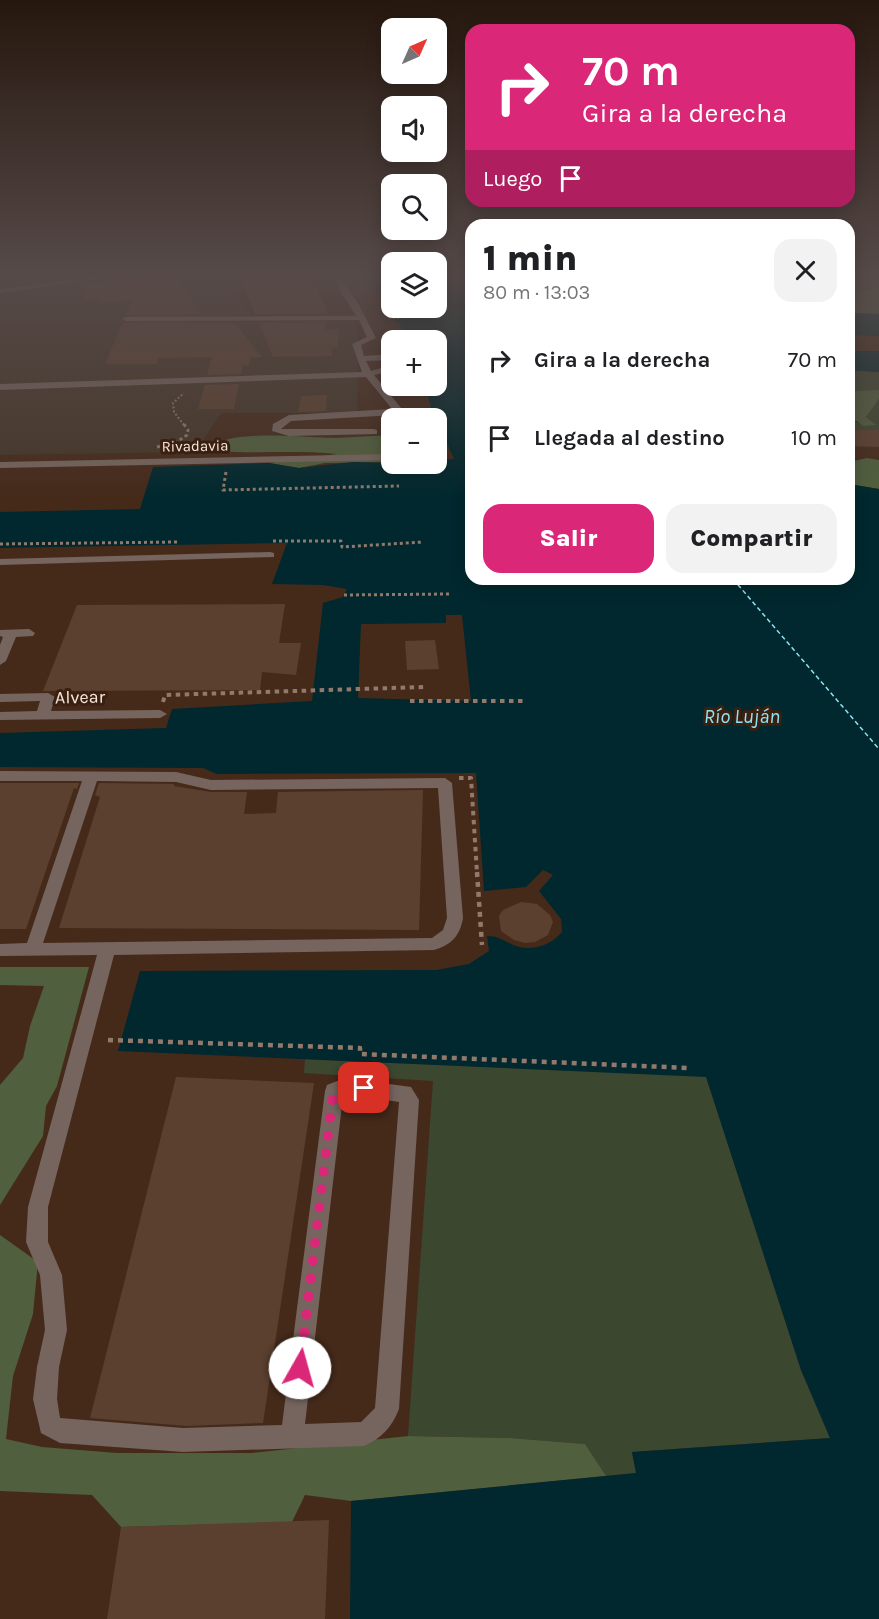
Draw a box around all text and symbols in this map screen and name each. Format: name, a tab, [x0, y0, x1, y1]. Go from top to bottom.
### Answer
north arrow	[381, 18, 447, 84]
map controls	[381, 18, 447, 474]
text: 70 m	[582, 46, 680, 96]
icon: right	[483, 48, 561, 126]
button: sound	[381, 96, 447, 162]
text: Gira a la derecha	[582, 97, 787, 129]
icon: arrive	[554, 162, 587, 195]
text: Luego	[483, 166, 542, 192]
button: search	[381, 174, 447, 240]
text: 1 min	[483, 237, 577, 279]
button: close	[774, 239, 837, 302]
button: layers	[381, 252, 447, 318]
text: 80 m · 13:03	[483, 281, 590, 304]
button: +	[381, 330, 447, 396]
icon: right	[483, 344, 516, 377]
text: Gira a la derecha	[534, 347, 710, 373]
text: 70 m	[788, 347, 837, 373]
button: −	[381, 408, 447, 474]
icon: arrive	[483, 422, 516, 455]
text: Llegada al destino	[534, 425, 725, 451]
text: 10 m	[791, 425, 837, 451]
street label: Rivadavia	[161, 436, 229, 456]
button: Salir	[483, 504, 654, 573]
button: Compartir	[666, 504, 837, 573]
street label: Alvear	[55, 686, 106, 708]
water label: Río Luján	[704, 705, 780, 728]
pin	[338, 1062, 389, 1113]
icon: arrive	[347, 1071, 380, 1104]
position arrow	[268, 1336, 332, 1400]

